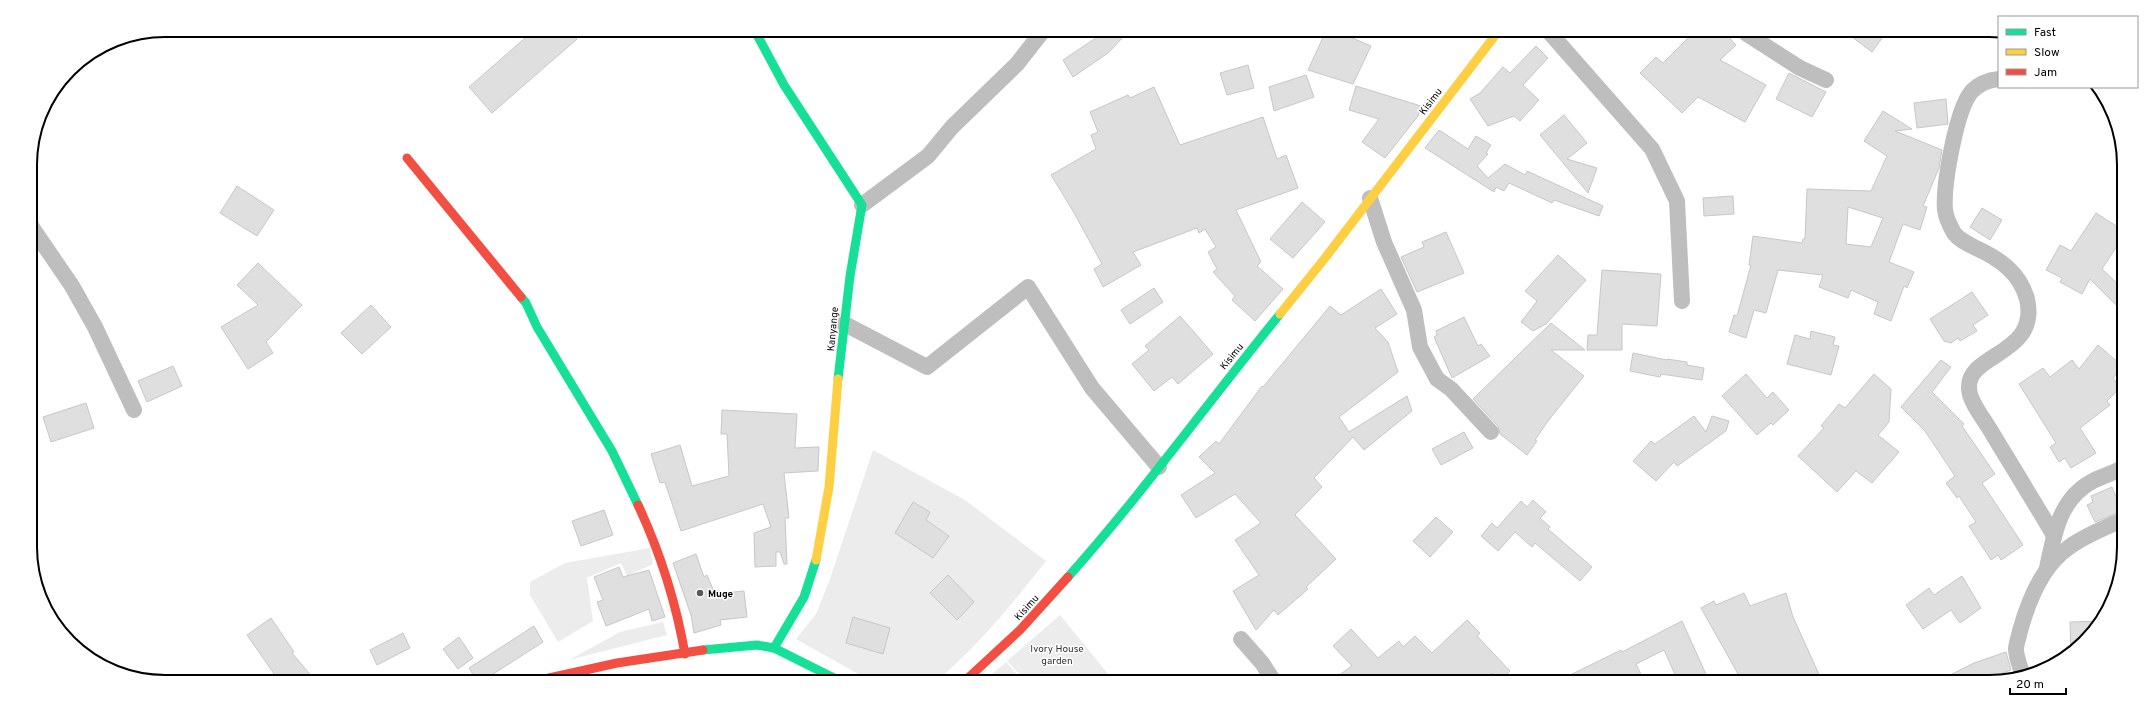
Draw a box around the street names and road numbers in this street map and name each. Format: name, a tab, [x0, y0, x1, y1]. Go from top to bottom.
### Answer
street label: Kisimu	[1417, 86, 1446, 118]
street label: Kanyange	[825, 306, 842, 352]
street label: Kisimu	[1218, 341, 1247, 373]
street label: Kisimu	[1012, 592, 1042, 624]

